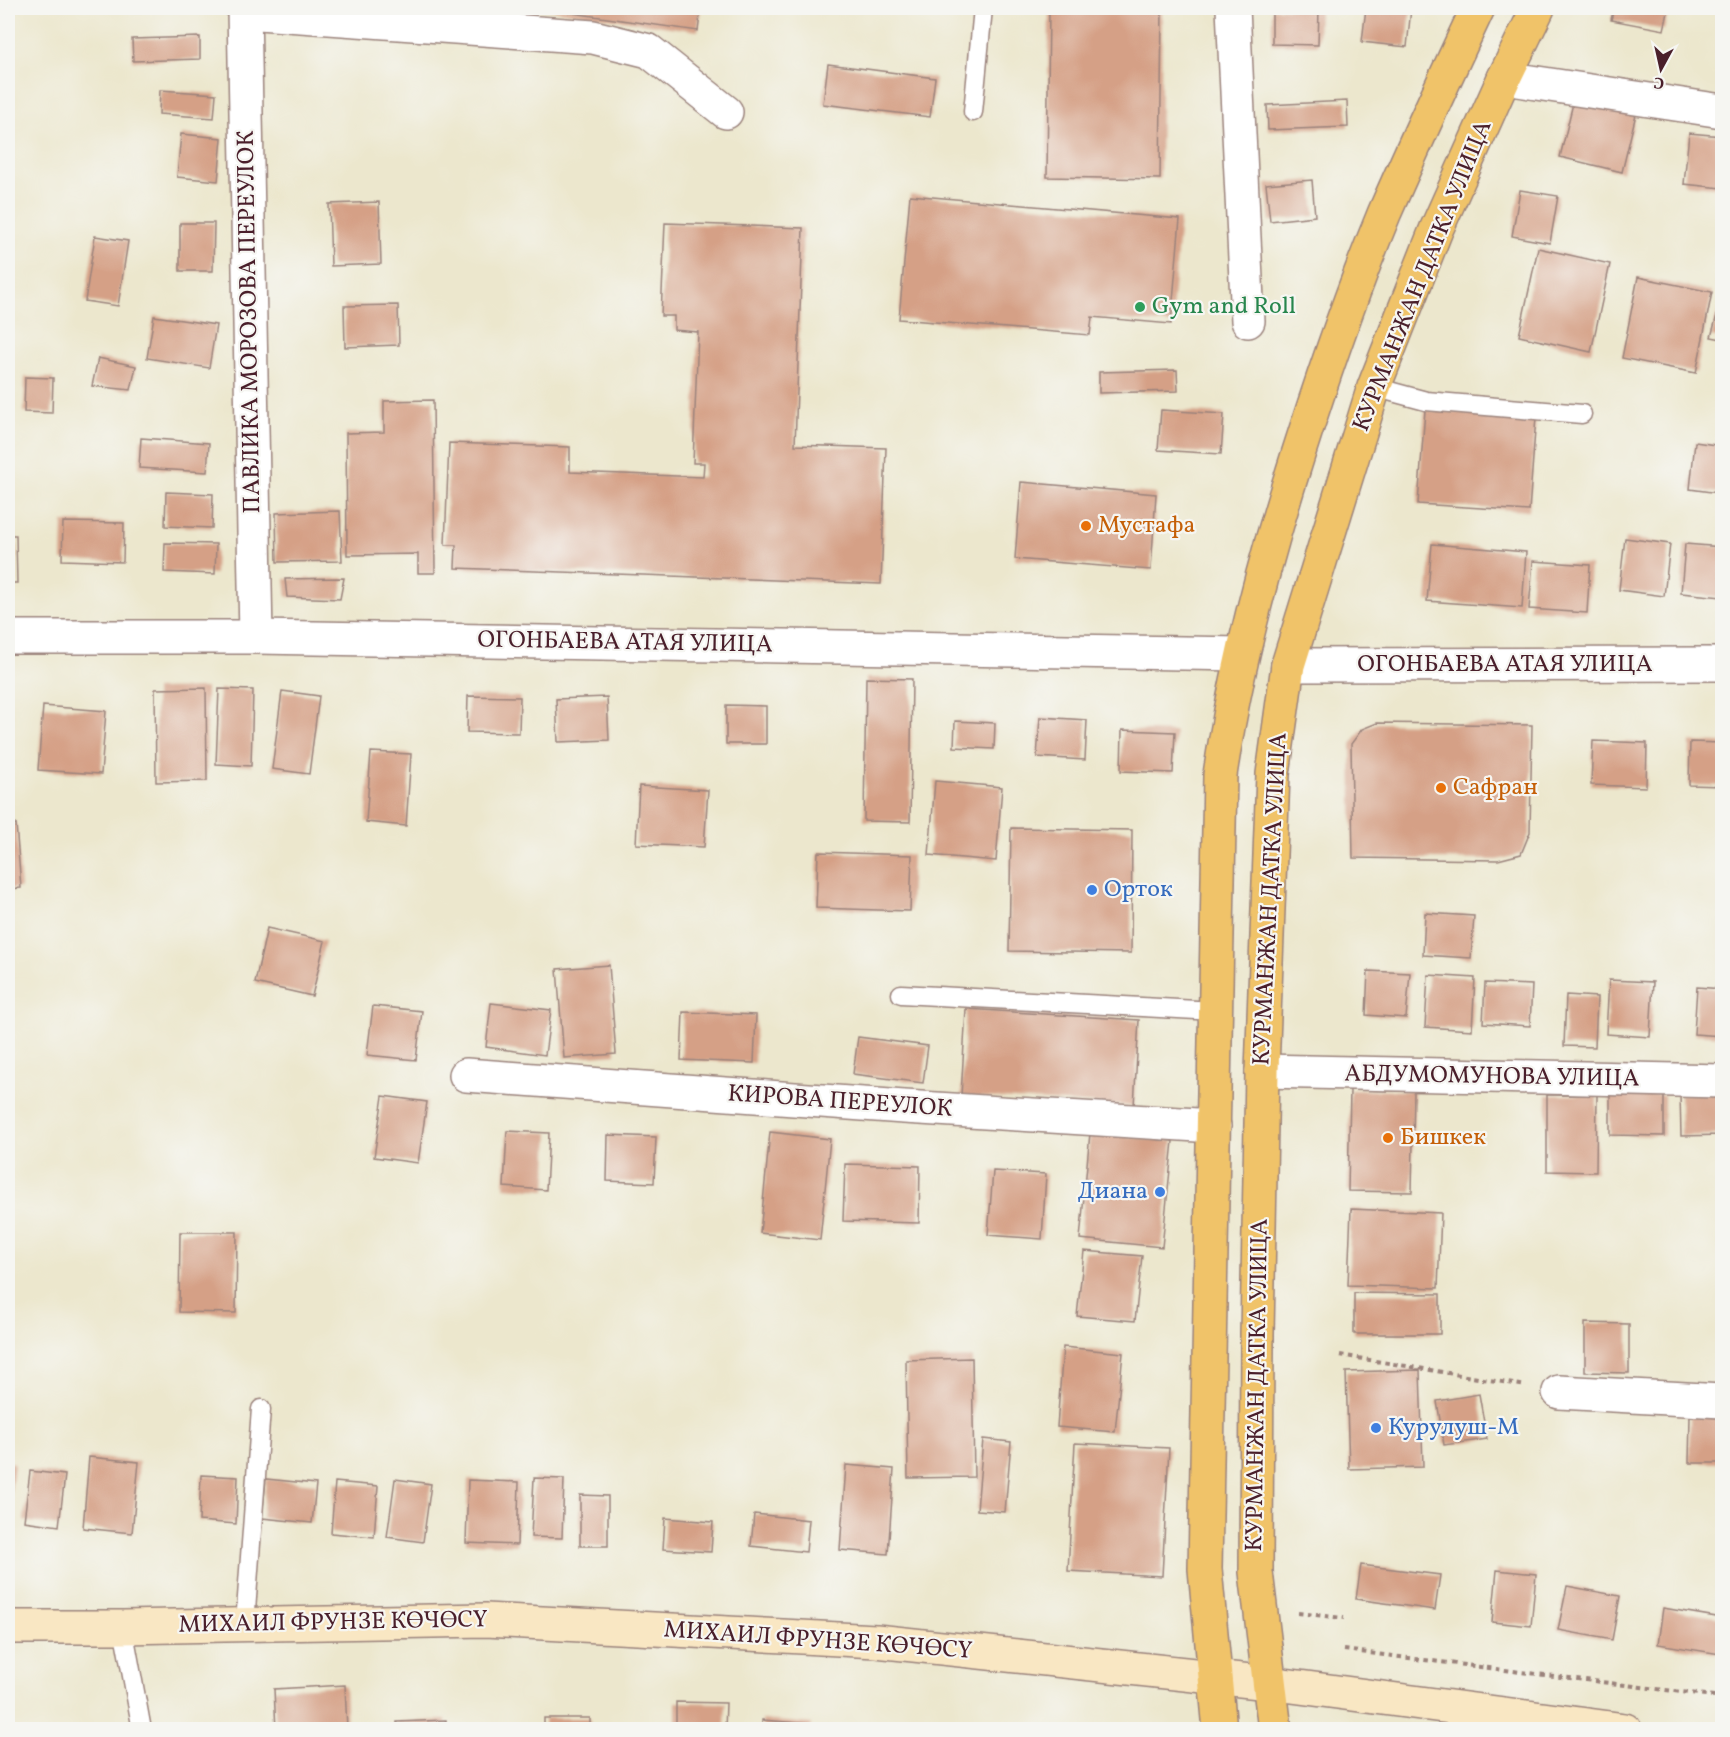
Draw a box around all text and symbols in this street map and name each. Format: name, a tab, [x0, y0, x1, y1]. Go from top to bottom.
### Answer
north arrow	[1631, 39, 1691, 99]
text: С	[1653, 70, 1666, 93]
street label: КУРМАНЖАН ДАТКА УЛИЦА	[1345, 115, 1501, 437]
street label: ПАВЛИКА МОРОЗОВА ПЕРЕУЛОК	[230, 130, 270, 514]
place label: Gym and Roll	[1152, 290, 1296, 324]
marker: Gym and Roll	[1133, 300, 1147, 314]
place label: Мустафа	[1098, 509, 1195, 543]
marker: Мустафа	[1079, 519, 1093, 533]
street label: ОГОНБАЕВА АТАЯ УЛИЦА	[477, 623, 773, 663]
street label: ОГОНБАЕВА АТАЯ УЛИЦА	[1357, 648, 1653, 682]
street label: КУРМАНЖАН ДАТКА УЛИЦА	[1245, 732, 1297, 1066]
place label: Сафран	[1453, 771, 1538, 805]
marker: Сафран	[1434, 781, 1448, 795]
place label: Орток	[1104, 873, 1173, 907]
marker: Орток	[1085, 883, 1099, 897]
street label: АБДУМОМУНОВА УЛИЦА	[1344, 1057, 1640, 1097]
street label: КИРОВА ПЕРЕУЛОК	[726, 1077, 954, 1127]
place label: Бишкек	[1400, 1121, 1486, 1155]
marker: Бишкек	[1381, 1131, 1395, 1145]
place label: Диана	[1077, 1175, 1148, 1209]
marker: Диана	[1153, 1185, 1167, 1199]
street label: КУРМАНЖАН ДАТКА УЛИЦА	[1238, 1218, 1278, 1552]
place label: Курулуш-М	[1388, 1411, 1519, 1445]
marker: Курулуш-М	[1369, 1421, 1383, 1435]
street label: МИХАИЛ ФРУНЗЕ КӨЧӨСҮ	[178, 1603, 488, 1643]
street label: МИХАИЛ ФРУНЗЕ КӨЧӨСҮ	[662, 1613, 974, 1669]

